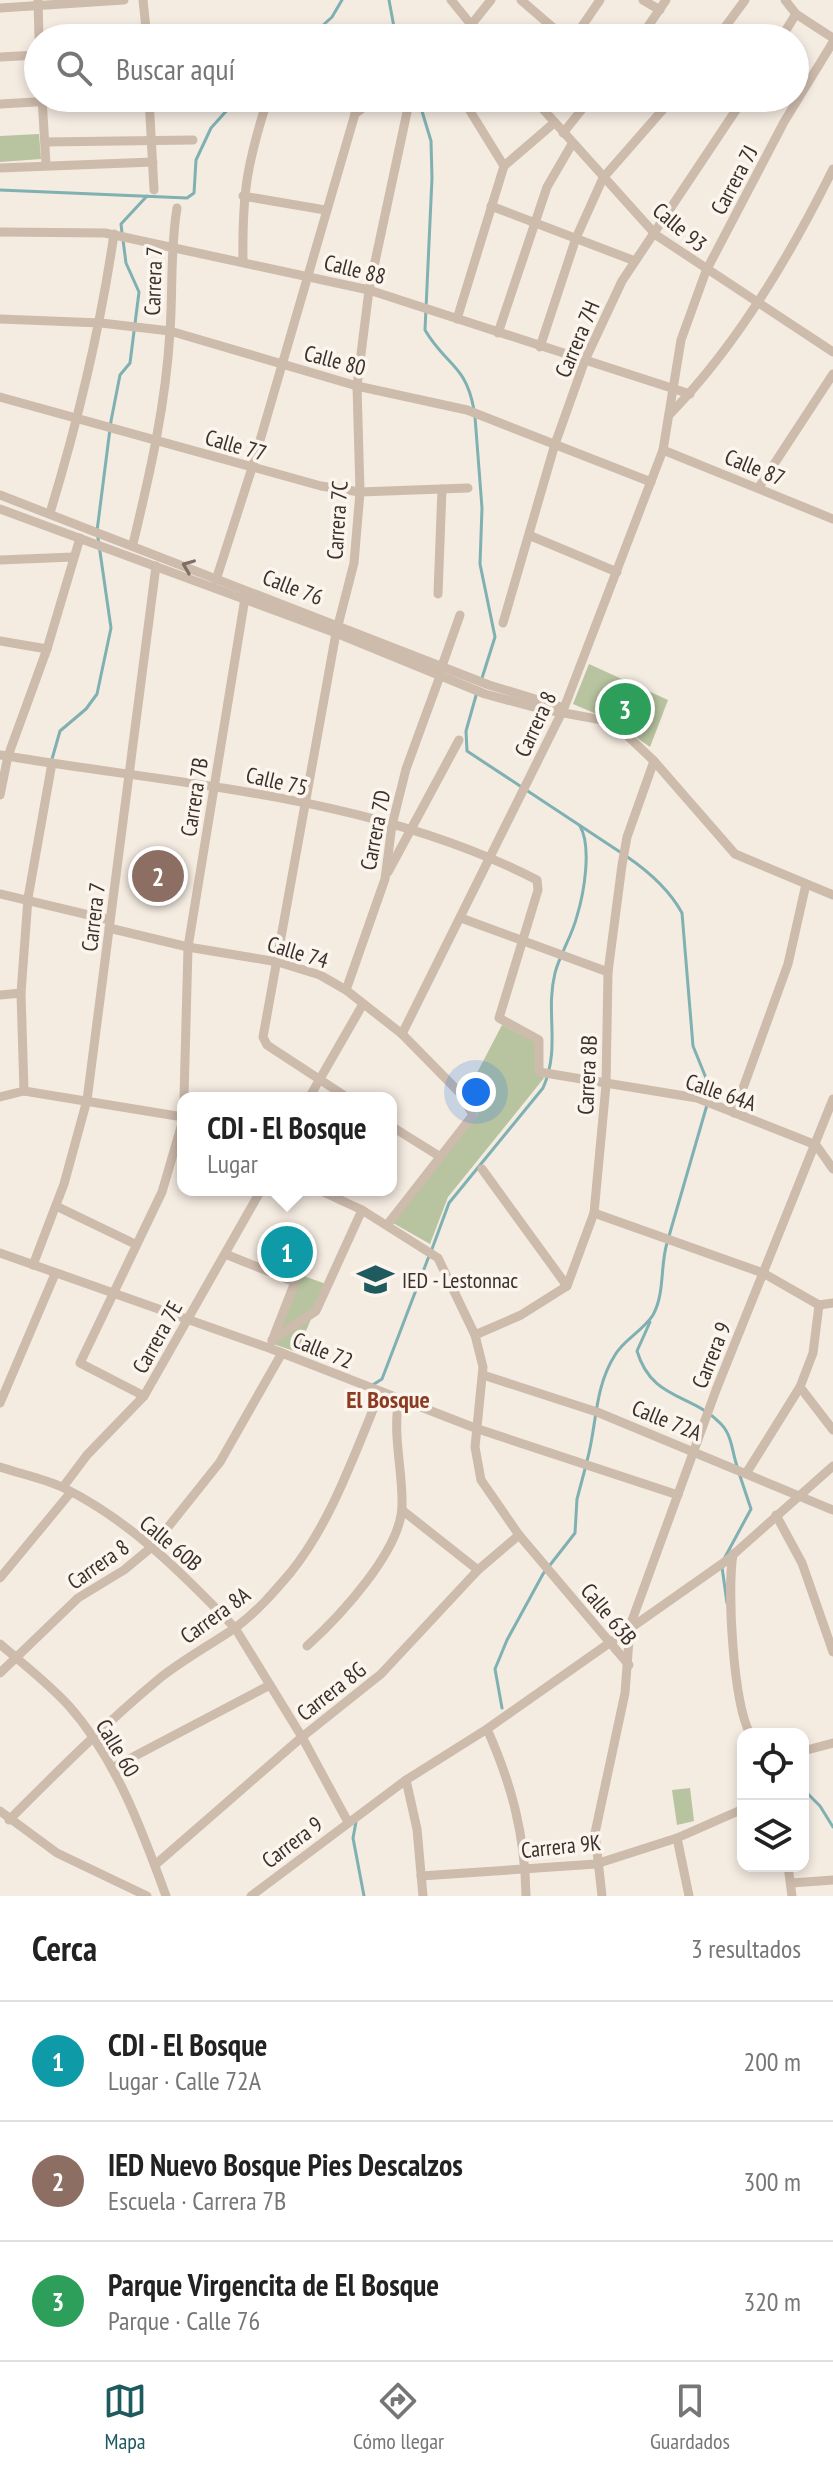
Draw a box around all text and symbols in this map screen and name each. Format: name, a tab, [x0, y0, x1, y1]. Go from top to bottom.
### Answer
search box	[24, 24, 809, 112]
icon: search	[52, 46, 96, 90]
text: Buscar aquí	[116, 49, 235, 88]
street label: Carrera 7J	[704, 141, 764, 219]
street label: Calle 93	[647, 196, 713, 258]
street label: Carrera 7	[138, 246, 168, 316]
street label: Calle 88	[321, 248, 389, 290]
street label: Carrera 7H	[548, 296, 606, 382]
street label: Calle 80	[301, 338, 369, 382]
street label: Calle 77	[202, 423, 270, 467]
street label: Calle 87	[721, 442, 789, 492]
street label: Carrera 7C	[320, 480, 354, 560]
one-way arrow	[182, 559, 196, 576]
street label: Calle 76	[259, 563, 327, 611]
pin: 3	[599, 679, 651, 739]
street label: Carrera 8	[508, 687, 562, 761]
street label: Carrera 7B	[174, 756, 214, 838]
street label: Calle 75	[243, 760, 311, 802]
street label: Carrera 7D	[354, 788, 396, 872]
pin: 2	[132, 846, 184, 906]
street label: Carrera 7	[75, 881, 111, 953]
street label: Calle 74	[264, 929, 332, 975]
street label: Carrera 8B	[571, 1035, 603, 1115]
street label: Calle 64A	[682, 1067, 761, 1117]
your location	[456, 1072, 496, 1112]
popup	[177, 1092, 397, 1196]
text: CDI - El Bosque	[207, 1108, 367, 1147]
text: Lugar	[207, 1147, 258, 1180]
pin: 1	[261, 1222, 313, 1282]
school or university icon: IED - Lestonnac	[357, 1261, 395, 1299]
place label: IED - Lestonnac	[402, 1266, 518, 1294]
street label: Carrera 7E	[126, 1296, 188, 1378]
street label: Carrera 9	[685, 1318, 737, 1392]
street label: Calle 72	[289, 1325, 357, 1375]
district label: El Bosque	[346, 1384, 430, 1415]
street label: Calle 72A	[628, 1393, 707, 1447]
street label: Calle 60B	[134, 1509, 208, 1577]
street label: Carrera 8	[62, 1533, 134, 1595]
street label: Calle 63B	[575, 1577, 643, 1651]
street label: Carrera 8A	[175, 1580, 256, 1650]
street label: Carrera 8G	[291, 1655, 371, 1727]
street label: Calle 60	[90, 1714, 146, 1782]
map controls	[737, 1728, 809, 1872]
button: locate	[737, 1728, 809, 1800]
button: layers	[737, 1800, 809, 1872]
street label: Carrera 9	[256, 1810, 328, 1874]
street label: Carrera 9K	[520, 1828, 602, 1864]
text: Cerca	[32, 1926, 97, 1970]
text: 3 resultados	[691, 1932, 801, 1965]
text: CDI - El Bosque	[108, 2025, 267, 2064]
text: 1	[52, 2045, 64, 2078]
text: 200 m	[743, 2045, 801, 2078]
text: Lugar · Calle 72A	[108, 2064, 261, 2097]
text: IED Nuevo Bosque Pies Descalzos	[108, 2145, 463, 2184]
text: 2	[52, 2165, 64, 2198]
text: 300 m	[743, 2165, 801, 2198]
text: Escuela · Carrera 7B	[108, 2184, 286, 2217]
text: Parque Virgencita de El Bosque	[108, 2265, 439, 2304]
text: 3	[52, 2285, 64, 2318]
text: 320 m	[743, 2285, 801, 2318]
text: Parque · Calle 76	[108, 2304, 260, 2337]
tab: Mapa	[103, 2379, 147, 2455]
tab: Cómo llegar	[353, 2379, 444, 2455]
tab: Guardados	[650, 2379, 730, 2455]

